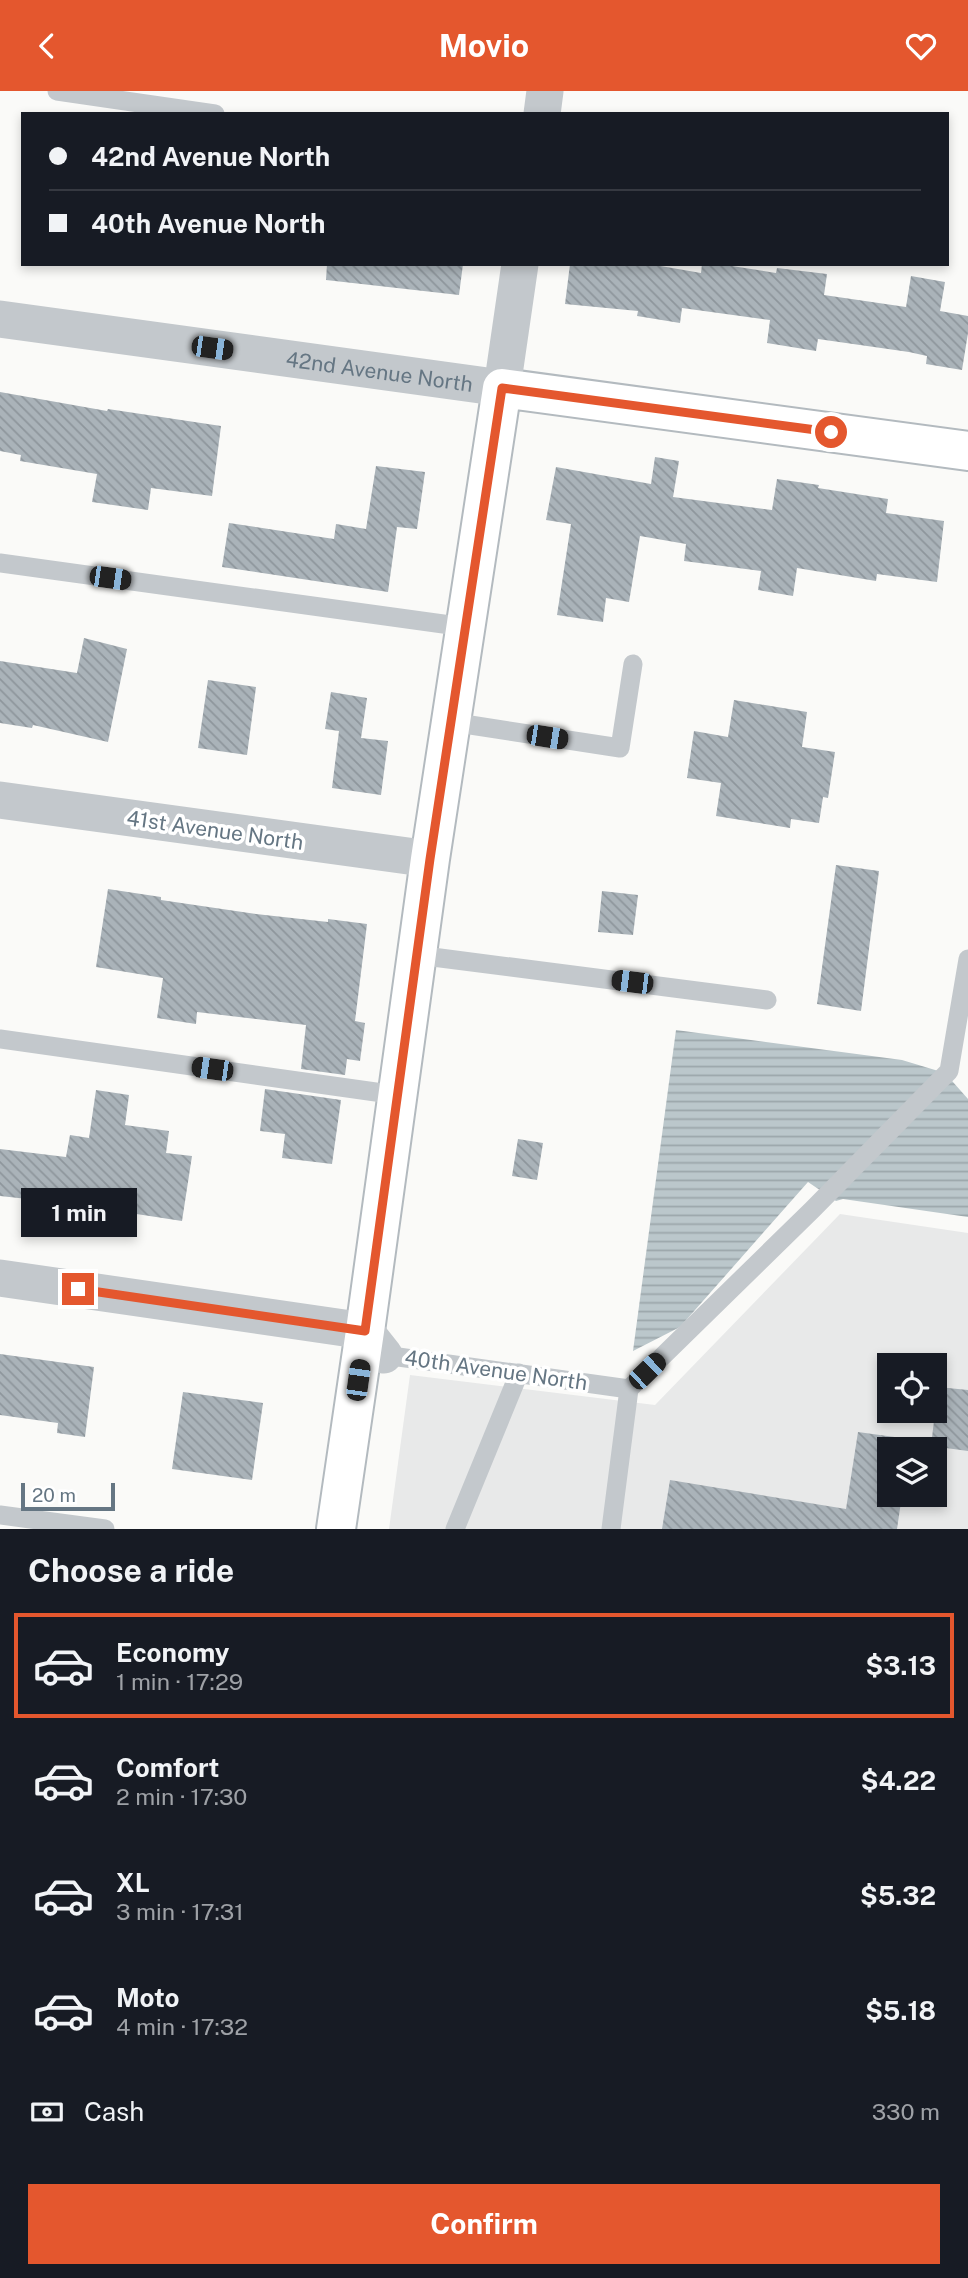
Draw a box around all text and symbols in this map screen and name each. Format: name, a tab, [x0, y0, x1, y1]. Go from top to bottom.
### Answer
icon: back	[28, 27, 66, 65]
text: Movio	[439, 27, 529, 64]
icon: heart	[902, 27, 940, 65]
text: 42nd Avenue North	[91, 141, 330, 172]
text: 40th Avenue North	[91, 208, 326, 239]
car	[190, 335, 235, 361]
street label: 42nd Avenue North	[284, 346, 474, 396]
route start	[815, 416, 847, 448]
car	[88, 565, 133, 591]
car	[525, 723, 570, 751]
street label: 41st Avenue North	[125, 805, 305, 855]
car	[610, 969, 655, 995]
car	[190, 1056, 235, 1082]
callout: 1 min	[20, 1187, 136, 1237]
text: 1 min	[51, 1199, 107, 1226]
route end	[62, 1273, 94, 1305]
street label: 40th Avenue North	[403, 1345, 589, 1395]
car	[625, 1349, 670, 1393]
map controls	[877, 1353, 947, 1507]
button: locate	[877, 1353, 947, 1423]
car	[345, 1358, 372, 1402]
button: layers	[877, 1437, 947, 1507]
scale bar	[21, 1480, 116, 1512]
text: 20 m	[32, 1484, 76, 1506]
text: Choose a ride	[28, 1552, 234, 1589]
icon: car	[32, 1634, 95, 1697]
text: Economy	[116, 1637, 229, 1668]
text: $3.13	[866, 1650, 936, 1681]
text: 1 min · 17:29	[116, 1668, 243, 1695]
icon: car	[32, 1749, 95, 1812]
text: Comfort	[116, 1752, 219, 1783]
text: $4.22	[861, 1765, 936, 1796]
text: 2 min · 17:30	[116, 1783, 247, 1810]
icon: car	[32, 1864, 95, 1927]
text: XL	[116, 1867, 150, 1898]
text: $5.32	[860, 1880, 936, 1911]
text: 3 min · 17:31	[116, 1898, 244, 1925]
icon: car	[32, 1979, 95, 2042]
text: Moto	[116, 1982, 179, 2013]
text: $5.18	[865, 1995, 936, 2026]
text: 4 min · 17:32	[116, 2013, 248, 2040]
icon: cash	[28, 2093, 66, 2131]
text: Cash	[84, 2096, 144, 2127]
text: 330 m	[872, 2098, 940, 2125]
button: Confirm	[28, 2184, 940, 2264]

